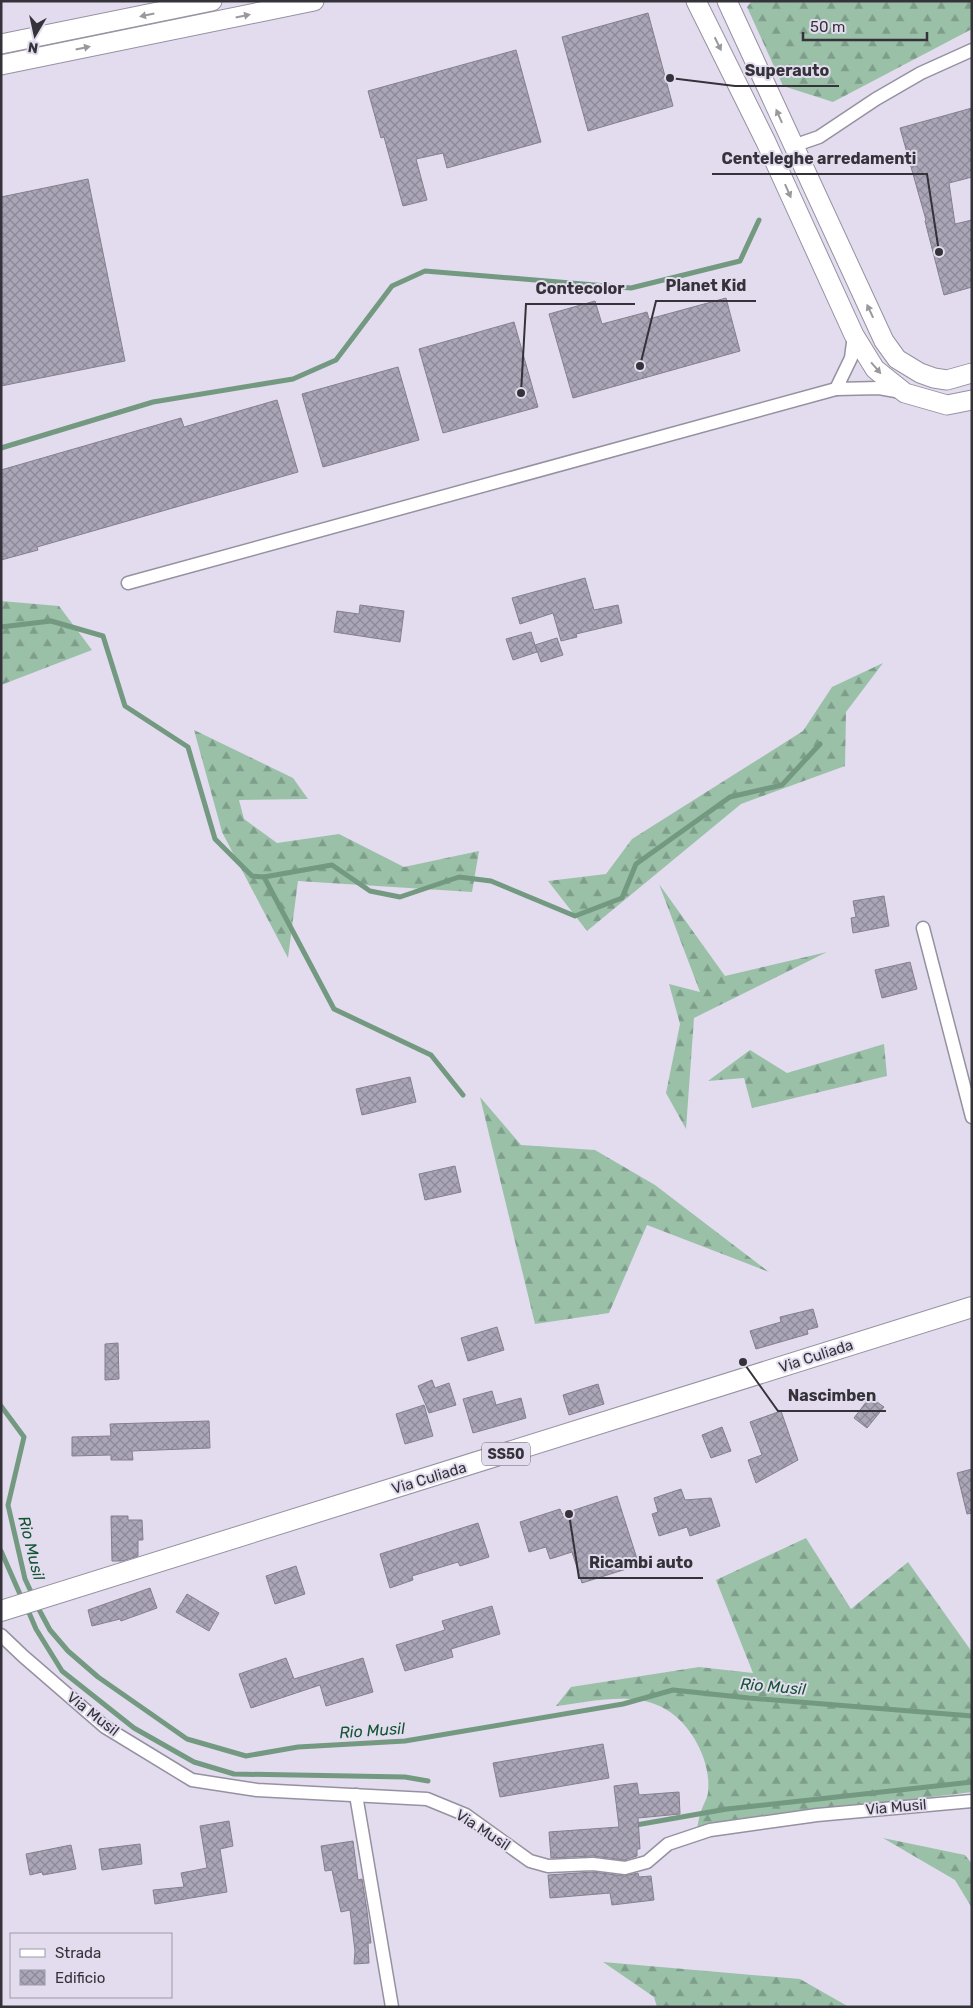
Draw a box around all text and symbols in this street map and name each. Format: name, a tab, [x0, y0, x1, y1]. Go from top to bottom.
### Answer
north arrow	[10, 10, 60, 60]
scale bar	[803, 10, 927, 42]
one-way arrow	[139, 11, 155, 19]
one-way arrow	[235, 12, 250, 20]
text: 50 m	[810, 18, 845, 36]
one-way arrow	[714, 37, 723, 52]
text: N	[27, 38, 39, 57]
one-way arrow	[76, 44, 92, 52]
callout: Superauto	[735, 55, 839, 86]
text: Superauto	[745, 61, 829, 80]
one-way arrow	[775, 109, 783, 123]
callout: Centeleghe arredamenti	[712, 143, 927, 174]
text: Centeleghe arredamenti	[722, 149, 916, 168]
one-way arrow	[785, 184, 793, 198]
callout: Planet Kid	[656, 270, 756, 301]
callout: Contecolor	[526, 273, 635, 304]
text: Planet Kid	[666, 276, 746, 295]
text: Contecolor	[535, 279, 625, 298]
one-way arrow	[866, 304, 874, 318]
one-way arrow	[870, 361, 881, 374]
street label: Via Culiada	[777, 1336, 855, 1376]
callout: Nascimben	[778, 1380, 886, 1411]
text: Nascimben	[788, 1386, 876, 1405]
road number: SS50	[482, 1442, 530, 1466]
street label: Via Culiada	[389, 1458, 469, 1498]
water label: Rio Musil	[14, 1514, 49, 1583]
callout: Ricambi auto	[579, 1547, 703, 1578]
text: Ricambi auto	[589, 1553, 693, 1572]
water label: Rio Musil	[739, 1674, 808, 1699]
street label: Via Musil	[63, 1688, 123, 1740]
water label: Rio Musil	[339, 1719, 407, 1742]
street label: Via Musil	[865, 1795, 927, 1819]
street label: Via Musil	[452, 1806, 514, 1854]
legend	[10, 1933, 172, 1998]
text: Strada	[55, 1944, 101, 1962]
text: Edificio	[55, 1969, 105, 1987]

